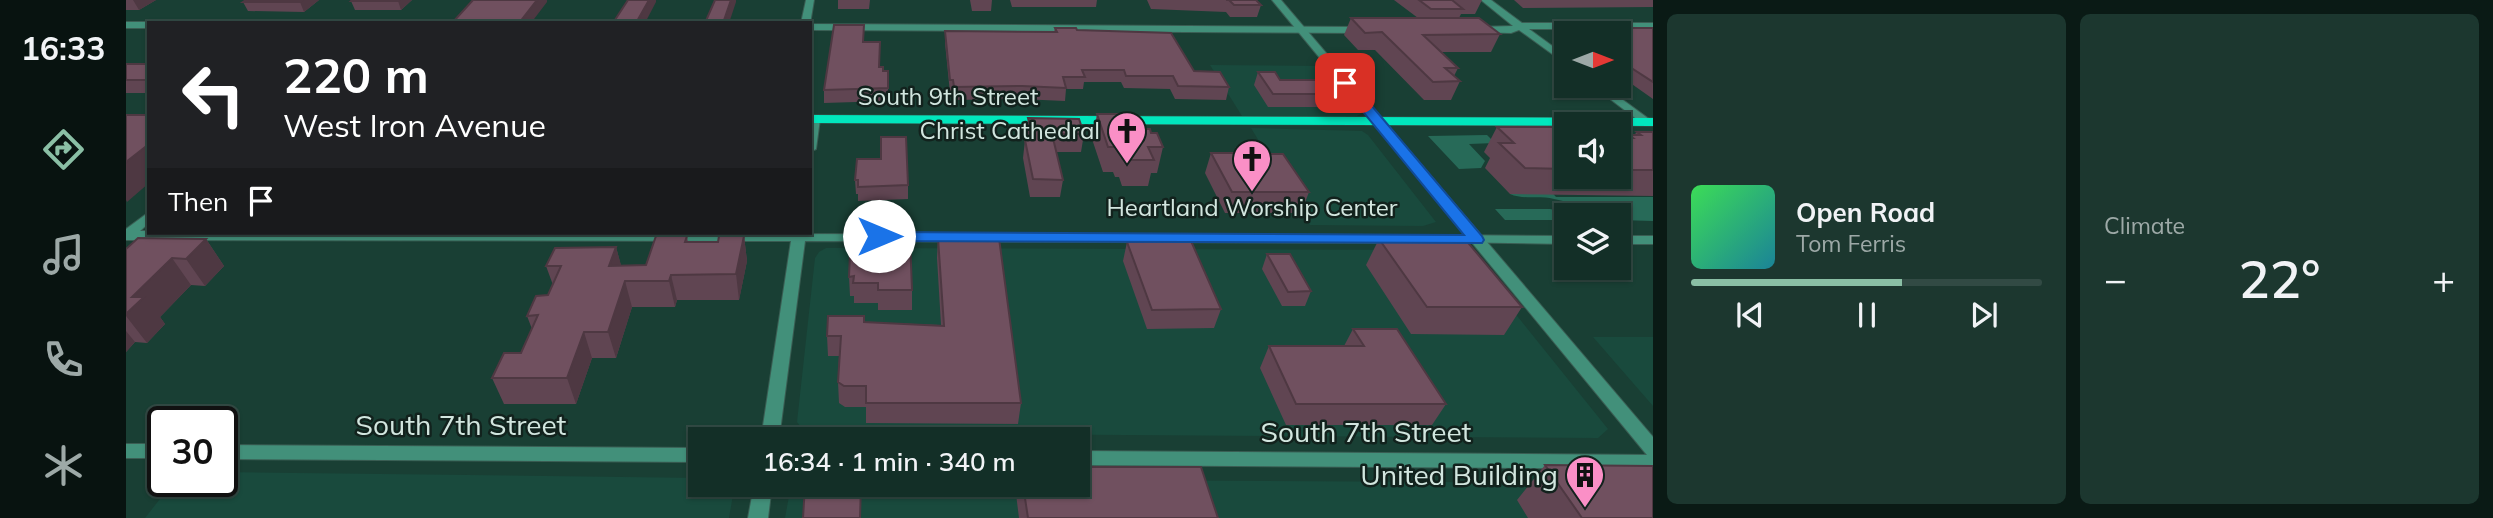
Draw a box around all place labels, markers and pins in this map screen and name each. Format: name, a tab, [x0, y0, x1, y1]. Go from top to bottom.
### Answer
pin	[1315, 53, 1375, 113]
church icon: Christ Cathedral	[1106, 110, 1148, 165]
place label: Christ Cathedral	[920, 115, 1100, 145]
church icon: Heartland Worship Center	[1231, 138, 1273, 193]
place label: Heartland Worship Center	[1106, 192, 1398, 222]
building icon: United Building	[1564, 454, 1606, 509]
place label: United Building	[1360, 457, 1558, 492]

